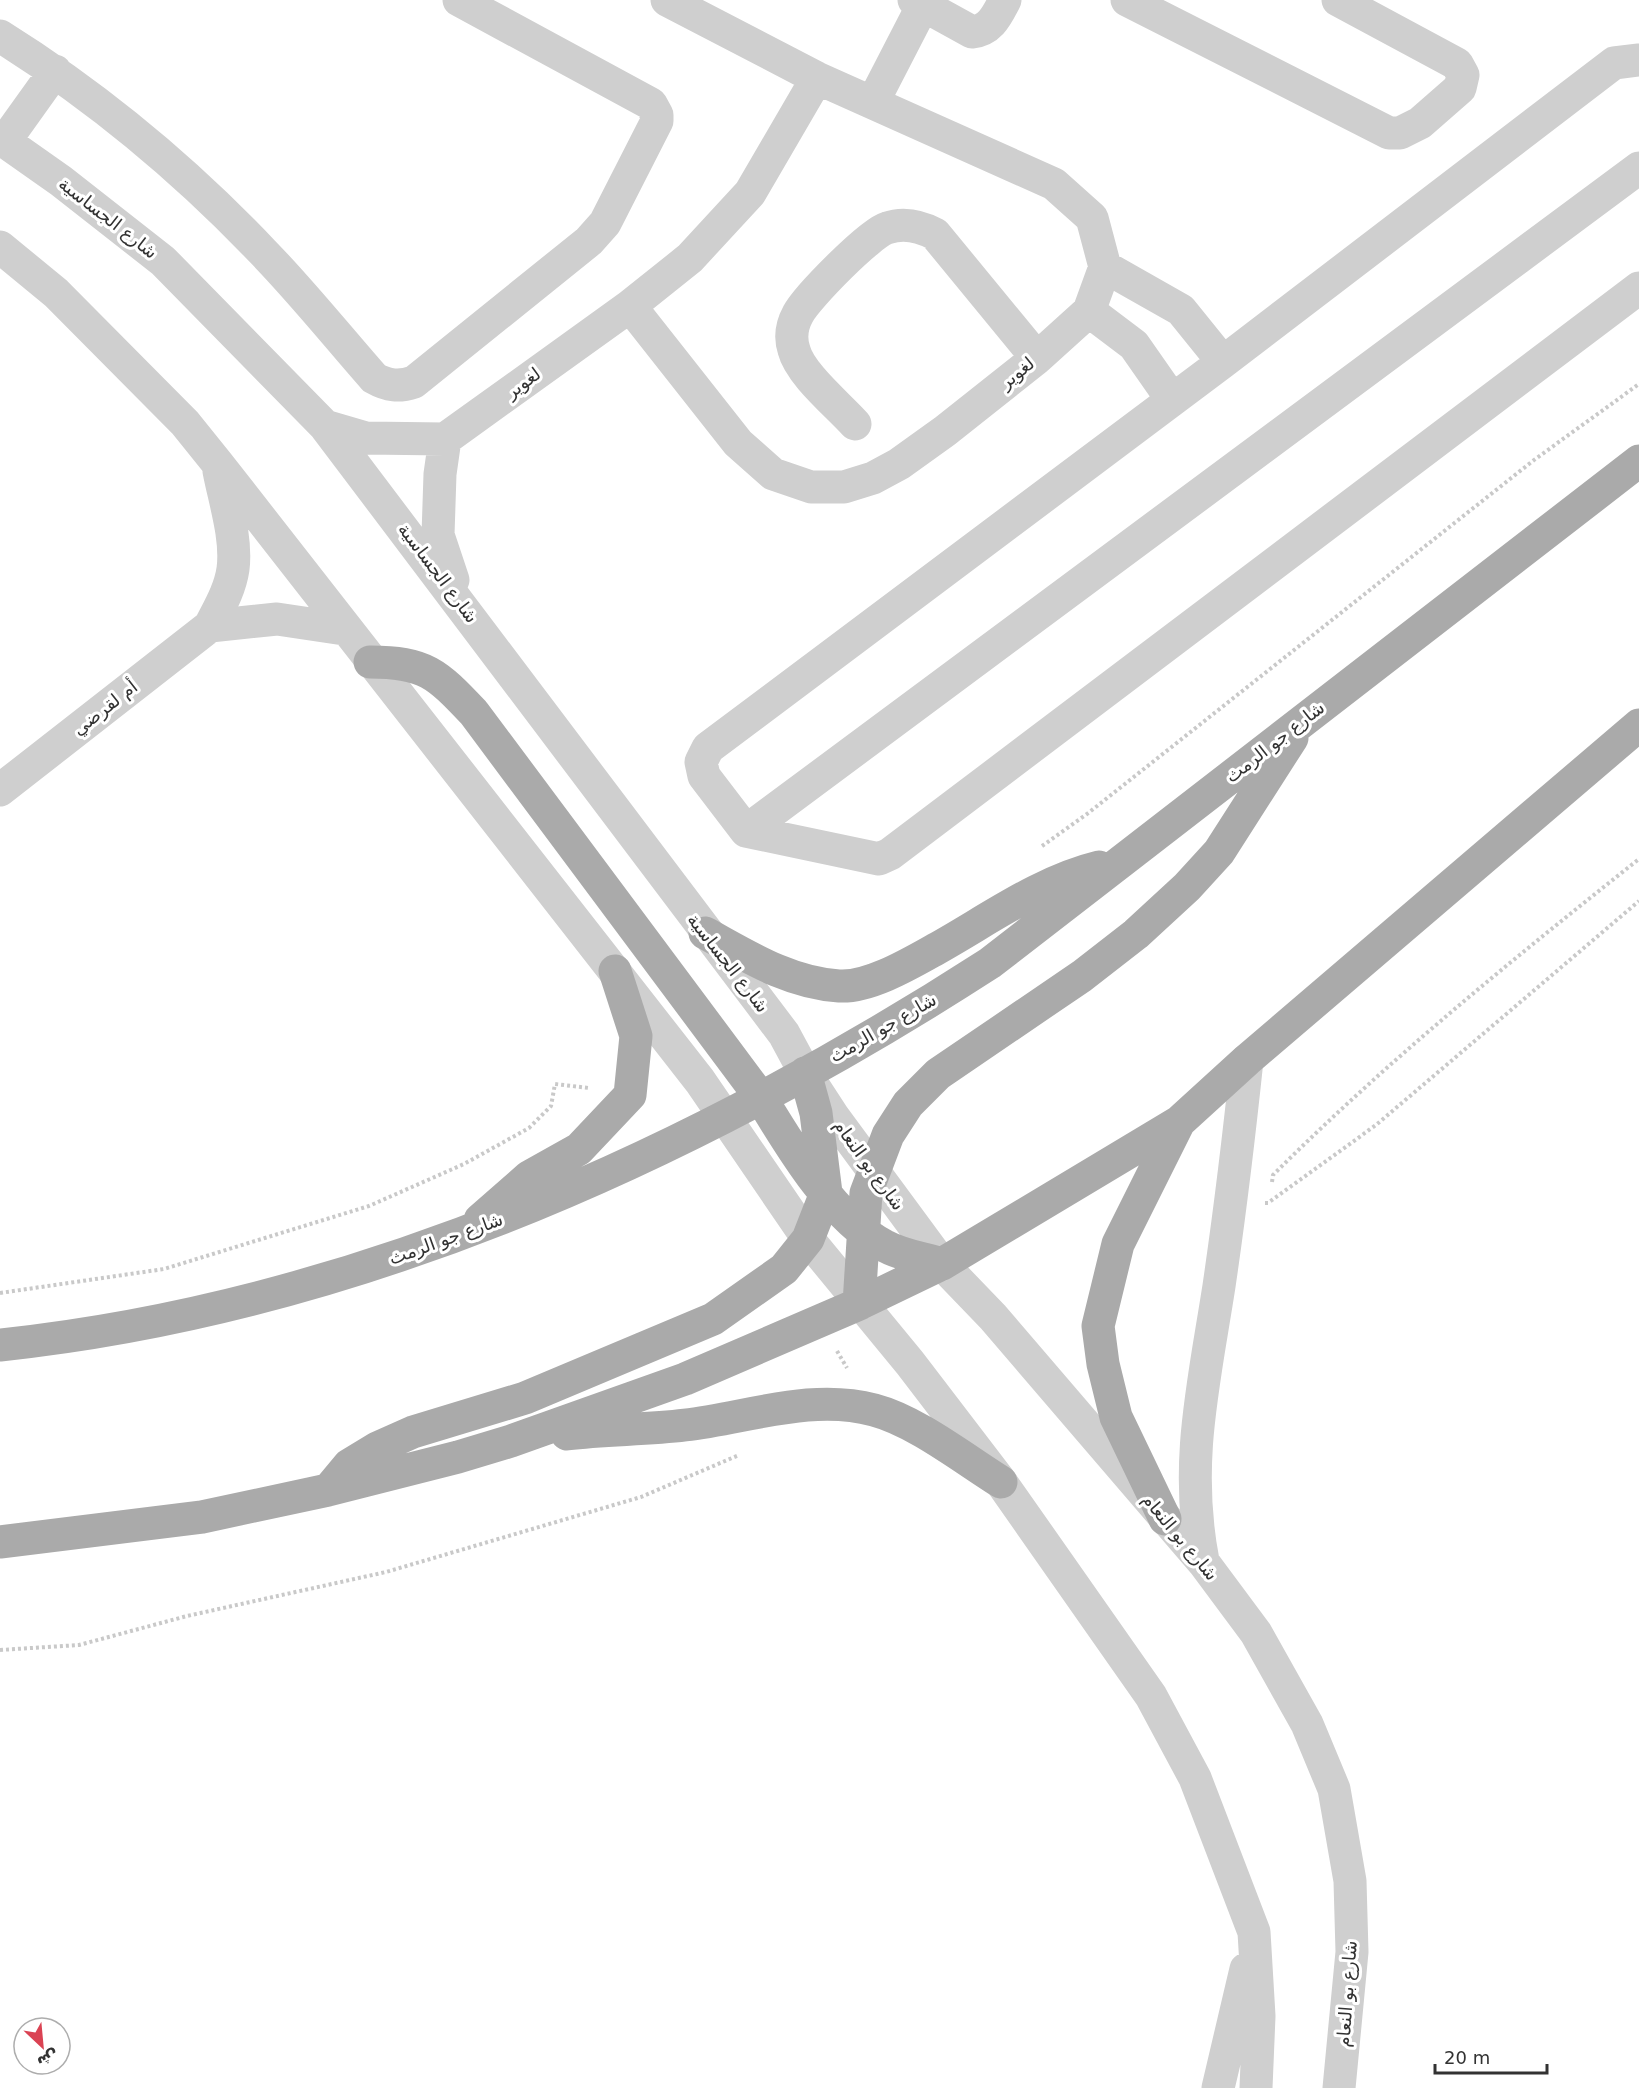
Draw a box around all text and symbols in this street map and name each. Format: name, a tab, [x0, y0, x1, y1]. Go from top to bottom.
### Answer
street label: شارع الجساسية	[54, 173, 162, 263]
street label: لغوير	[994, 352, 1039, 394]
street label: لغوير	[500, 363, 545, 404]
street label: شارع الجساسية	[393, 519, 483, 627]
street label: أم لقرضي	[67, 675, 142, 740]
street label: شارع جو الرمث	[1221, 697, 1329, 787]
street label: شارع الجساسية	[683, 909, 773, 1017]
street label: شارع جو الرمث	[826, 989, 940, 1067]
street label: شارع بو النعام	[829, 1115, 909, 1215]
street label: شارع جو الرمث	[386, 1208, 506, 1270]
street label: شارع بو النعام	[1137, 1489, 1223, 1585]
street label: شارع بو النعام	[1332, 1940, 1362, 2048]
north arrow	[12, 2016, 72, 2076]
scale bar	[1435, 2037, 1548, 2075]
text: ش	[34, 2046, 62, 2072]
text: 20 m	[1444, 2047, 1490, 2068]

